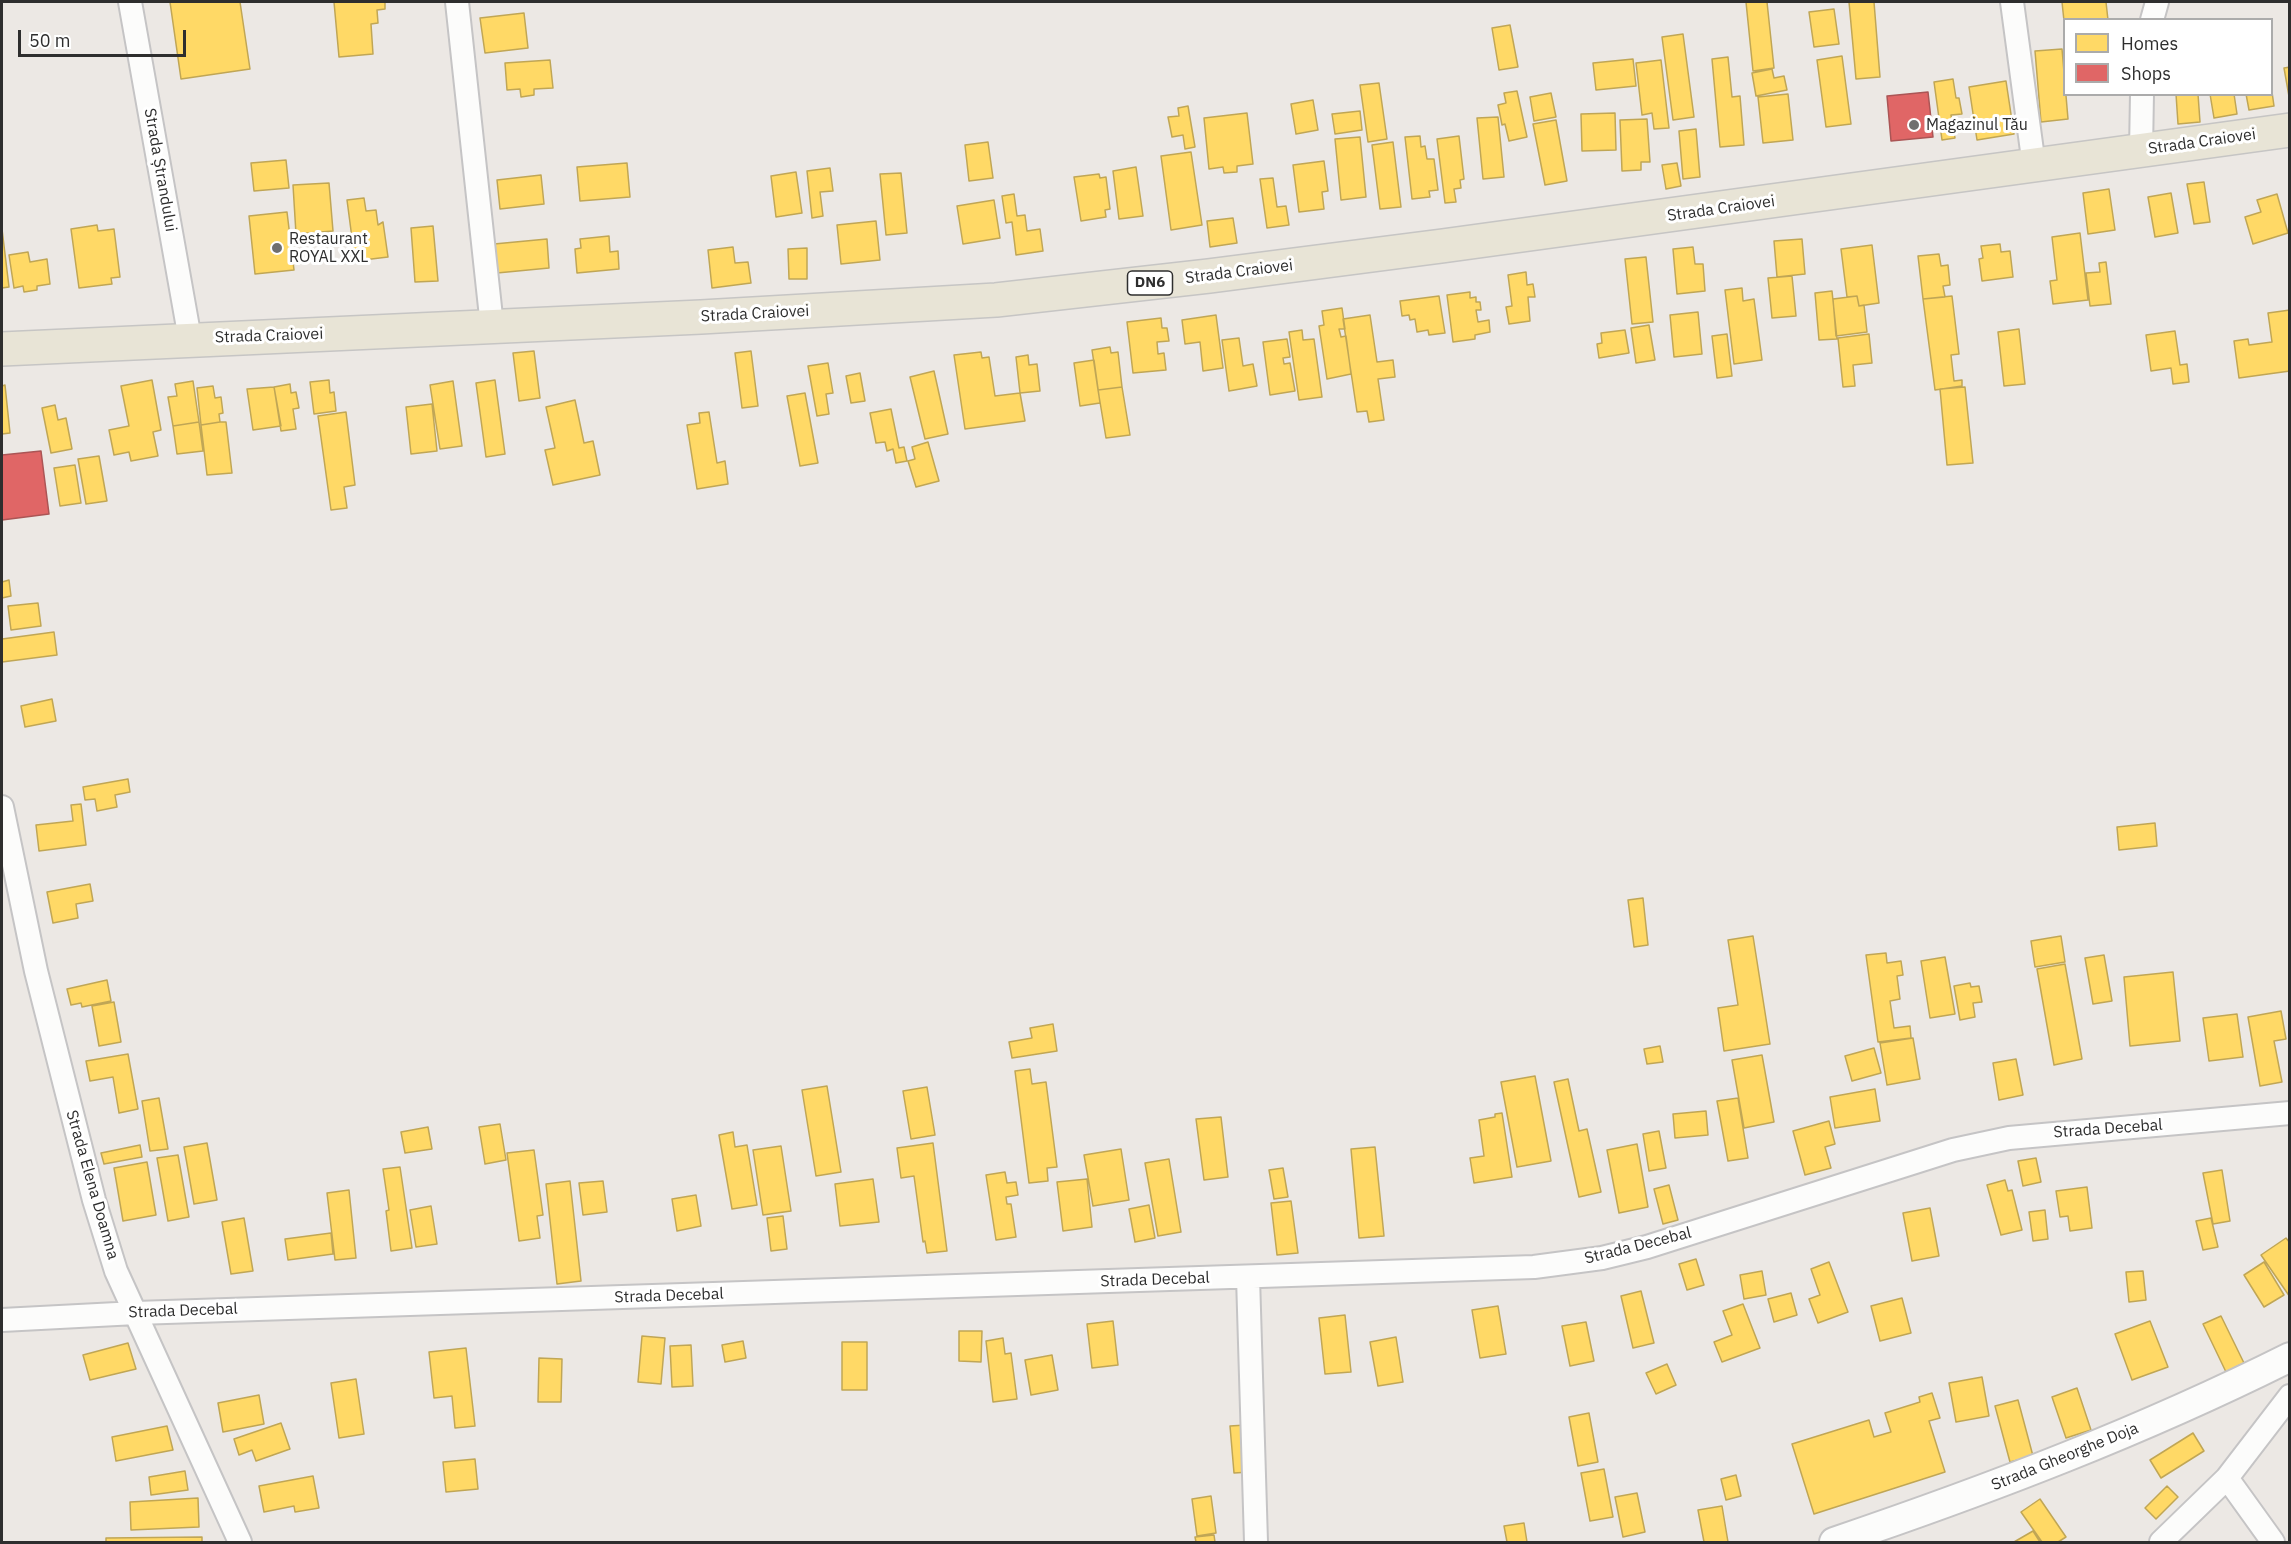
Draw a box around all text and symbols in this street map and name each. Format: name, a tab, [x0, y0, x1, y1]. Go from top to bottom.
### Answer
scale bar	[21, 18, 189, 56]
legend	[2063, 18, 2273, 96]
text: 50 m	[29, 29, 71, 52]
text: Homes	[2121, 32, 2178, 55]
text: Shops	[2121, 62, 2171, 85]
street label: Strada Ștrandului	[140, 107, 180, 233]
place label: Magazinul Tău	[1926, 115, 2028, 135]
marker: Magazinul Tău	[1907, 118, 1921, 132]
street label: Strada Craiovei	[2147, 125, 2257, 159]
street label: Strada Craiovei	[1666, 192, 1776, 226]
place label: Restaurant ROYAL XXL	[289, 229, 368, 267]
marker: Restaurant ROYAL XXL	[270, 241, 284, 255]
street label: Strada Craiovei	[1184, 256, 1294, 288]
road number: DN6	[1128, 271, 1172, 295]
street label: Strada Craiovei	[700, 302, 810, 326]
street label: Strada Craiovei	[214, 325, 324, 347]
street label: Strada Elena Doamna	[61, 1108, 123, 1262]
street label: Strada Decebal	[2053, 1116, 2163, 1142]
street label: Strada Decebal	[1583, 1223, 1693, 1269]
street label: Strada Decebal	[1100, 1268, 1210, 1292]
street label: Strada Decebal	[614, 1284, 724, 1308]
street label: Strada Decebal	[128, 1299, 238, 1323]
street label: Strada Gheorghe Doja	[1989, 1419, 2141, 1495]

